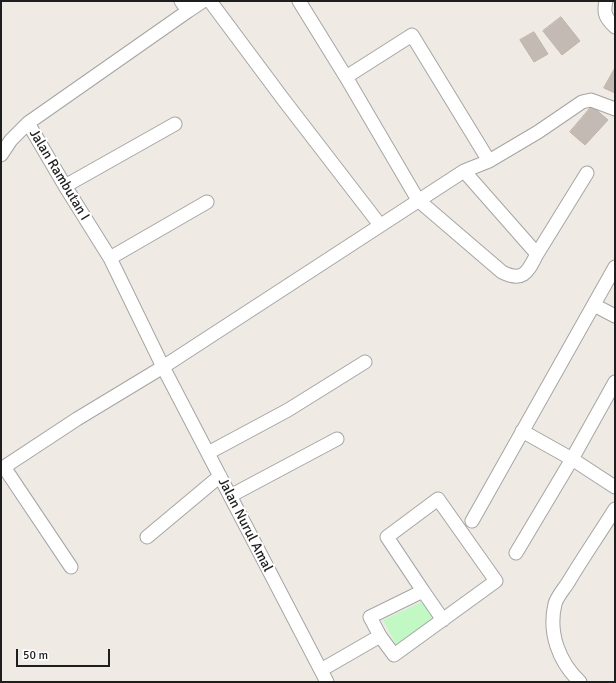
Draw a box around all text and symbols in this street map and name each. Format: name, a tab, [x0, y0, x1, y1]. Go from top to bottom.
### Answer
street label: Jalan Rambutan I	[25, 126, 93, 224]
street label: Jalan Nurul Amal	[214, 475, 276, 575]
scale bar	[18, 641, 112, 667]
text: 50 m	[23, 648, 48, 663]

